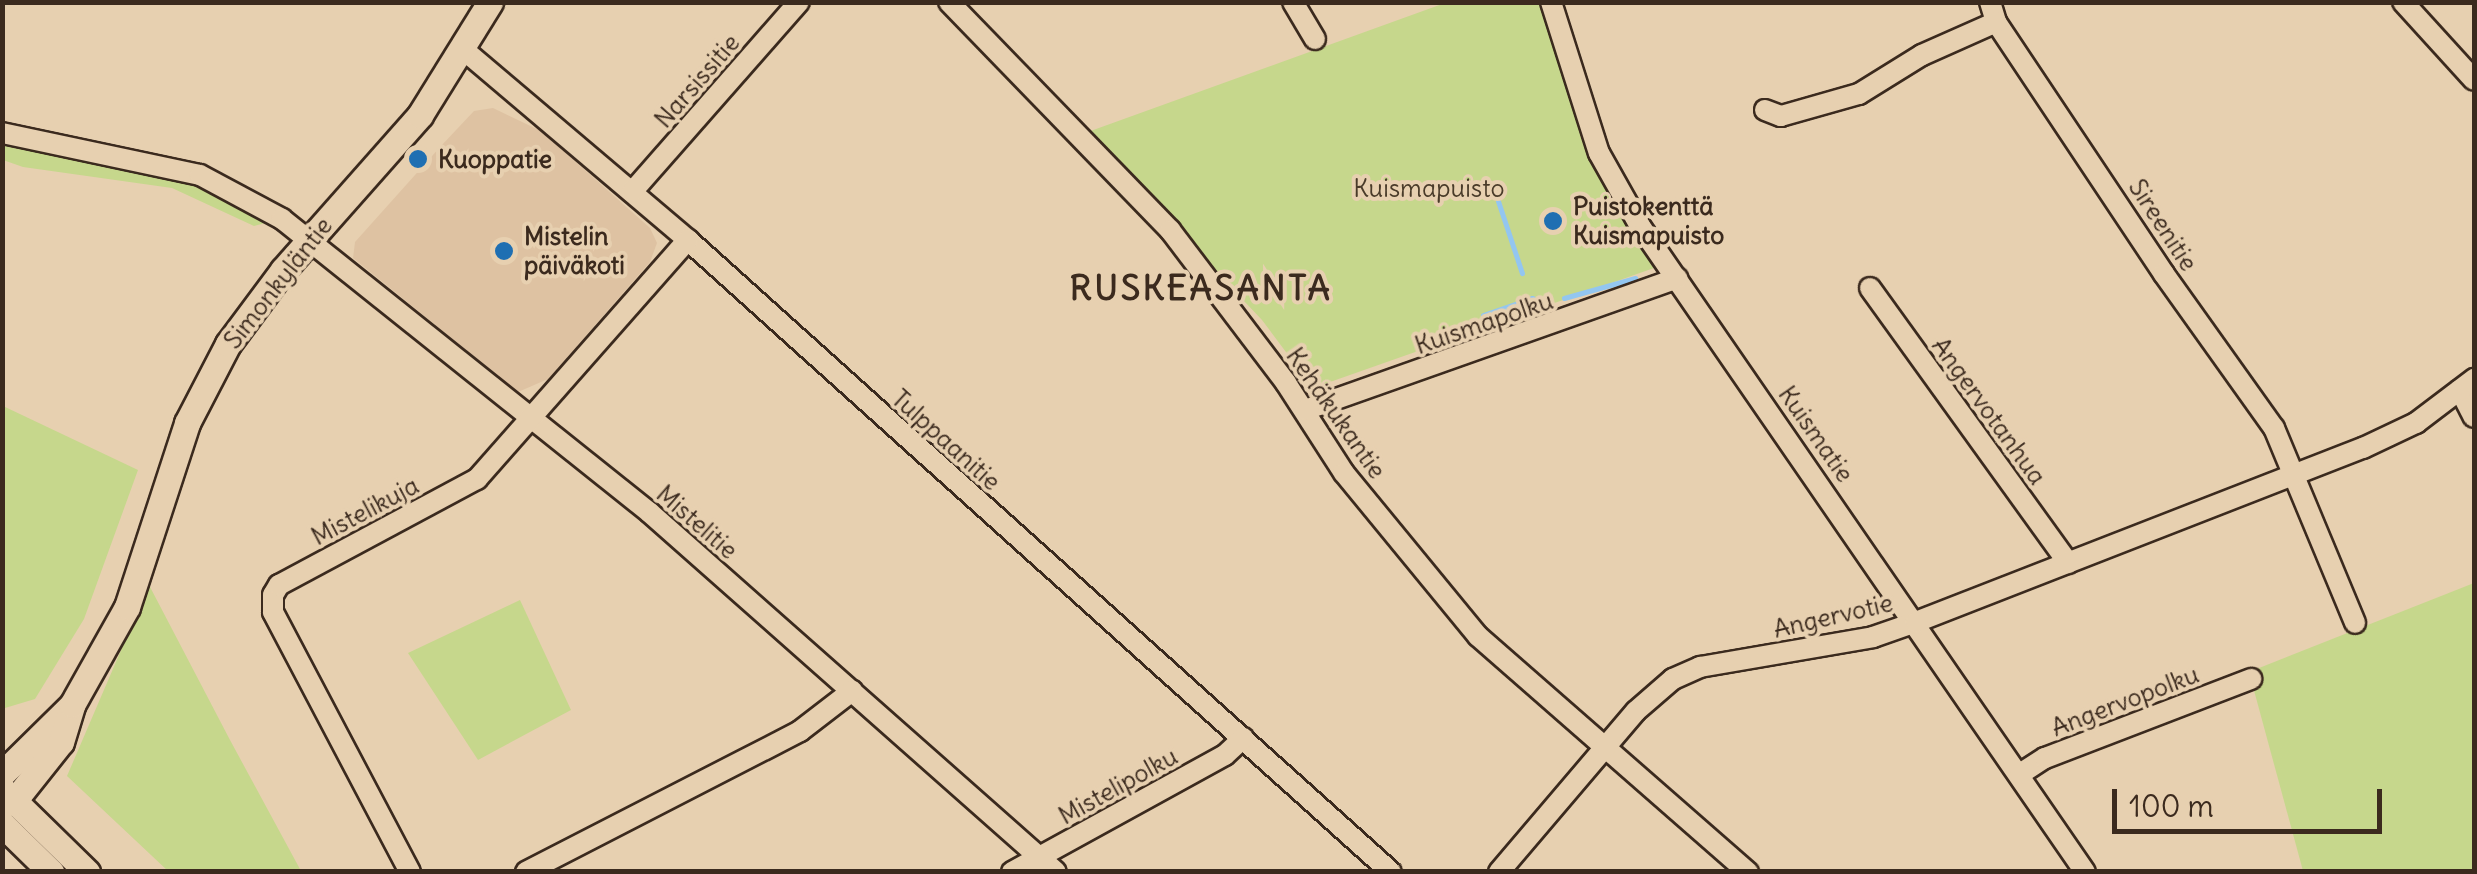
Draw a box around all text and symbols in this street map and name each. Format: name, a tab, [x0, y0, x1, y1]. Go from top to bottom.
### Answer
street label: Narsissitie	[648, 28, 746, 134]
place label: Kuoppatie	[438, 144, 552, 174]
marker: Kuoppatie	[407, 148, 429, 170]
park label: Kuismapuisto	[1353, 173, 1505, 203]
street label: Sireenitie	[2122, 173, 2204, 277]
place label: Puistokenttä Kuismapuisto	[1573, 192, 1724, 251]
marker: Puistokenttä Kuismapuisto	[1542, 210, 1564, 232]
street label: Simonkyläntie	[217, 211, 339, 355]
place label: Mistelin päiväkoti	[524, 222, 625, 281]
marker: Mistelin päiväkoti	[493, 240, 515, 262]
district label: RUSKEASANTA	[1069, 266, 1333, 308]
street label: Kuismapolku	[1411, 285, 1557, 361]
street label: Angervotanhua	[1926, 332, 2052, 490]
street label: Kehäkukantie	[1280, 342, 1392, 484]
street label: Kuismatie	[1772, 380, 1860, 488]
street label: Tulppaanitie	[885, 383, 1007, 497]
street label: Mistelikuja	[306, 470, 424, 552]
street label: Mistelitie	[650, 479, 744, 565]
street label: Angervotie	[1770, 588, 1896, 644]
street label: Angervopolku	[2047, 659, 2203, 743]
street label: Mistelipolku	[1053, 741, 1183, 831]
scale bar	[2117, 769, 2387, 831]
text: 100 m	[2129, 787, 2214, 825]

